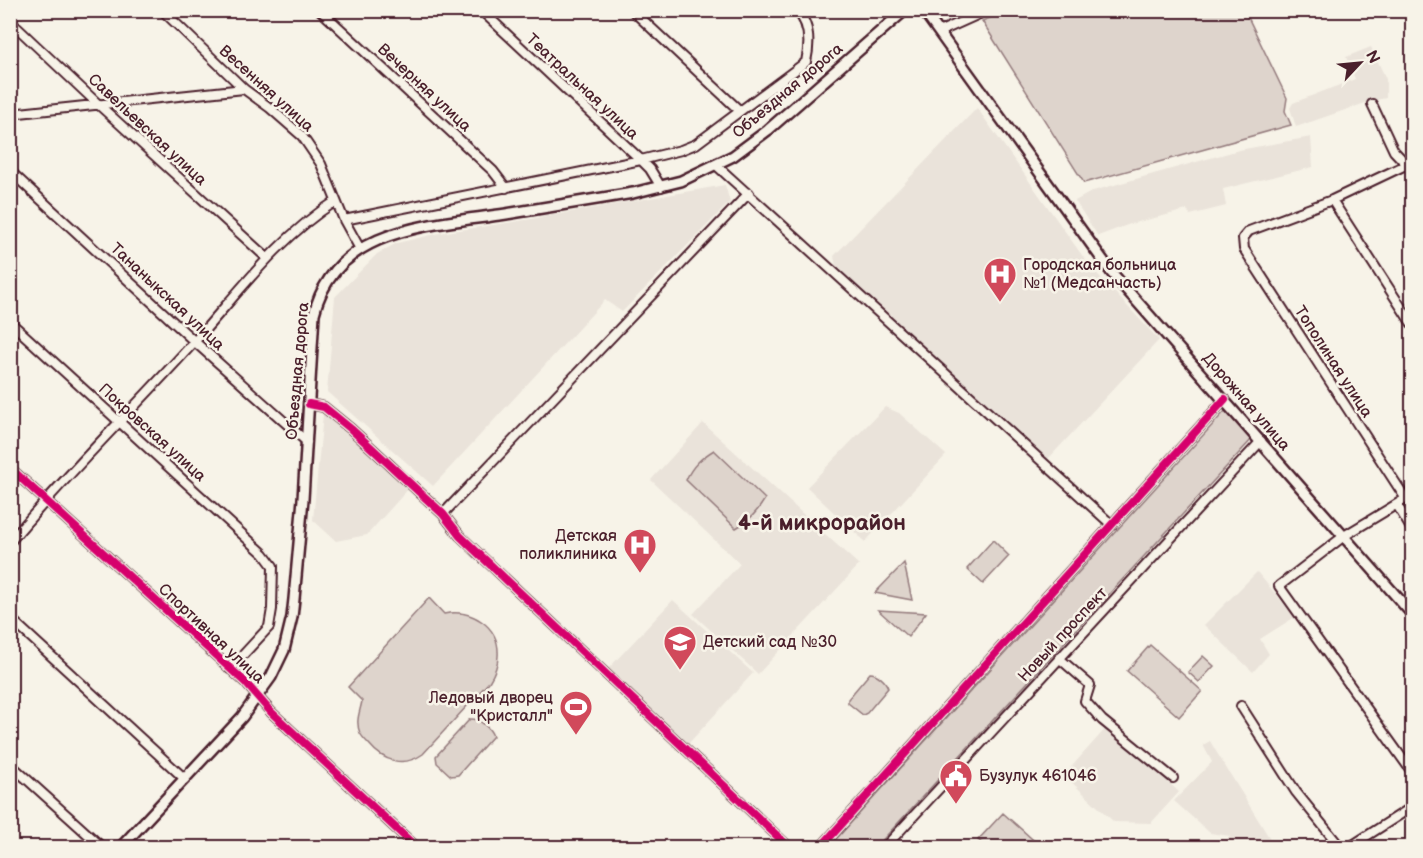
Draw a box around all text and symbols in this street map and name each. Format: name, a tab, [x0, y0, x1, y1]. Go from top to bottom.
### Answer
street label: Театральная улица	[522, 30, 642, 144]
north arrow	[1330, 33, 1390, 93]
street label: Объездная дорога	[729, 39, 847, 143]
street label: Вечерняя улица	[373, 40, 475, 136]
street label: Весенняя улица	[215, 42, 317, 137]
text: N	[1361, 48, 1383, 67]
street label: Савельевская улица	[84, 70, 211, 190]
street label: Тананыкская улица	[106, 239, 228, 355]
hospital icon: Городская больница №1 (Медсанчасть)	[982, 256, 1018, 303]
place label: Городская больница №1 (Медсанчасть)	[1023, 256, 1177, 293]
street label: Объездная дорога	[283, 301, 314, 441]
street label: Тополиная улица	[1290, 303, 1376, 422]
street label: Дорожная улица	[1198, 349, 1294, 455]
street label: Покровская улица	[95, 380, 210, 486]
district label: 4-й микрорайон	[738, 510, 906, 537]
place label: Детская поликлиника	[519, 527, 618, 564]
hospital icon: Детская поликлиника	[622, 527, 658, 574]
street label: Спортивная улица	[154, 580, 268, 688]
street label: Новый проспект	[1014, 583, 1112, 686]
school or university icon: Детский сад №30	[662, 624, 698, 671]
place label: Детский сад №30	[703, 633, 837, 652]
place label: Ледовый дворец "Кристалл"	[428, 689, 554, 726]
sports icon: Ледовый дворец "Кристалл"	[558, 689, 594, 736]
public building icon: Бузулук 461046	[938, 758, 974, 805]
place label: Бузулук 461046	[979, 767, 1097, 786]

